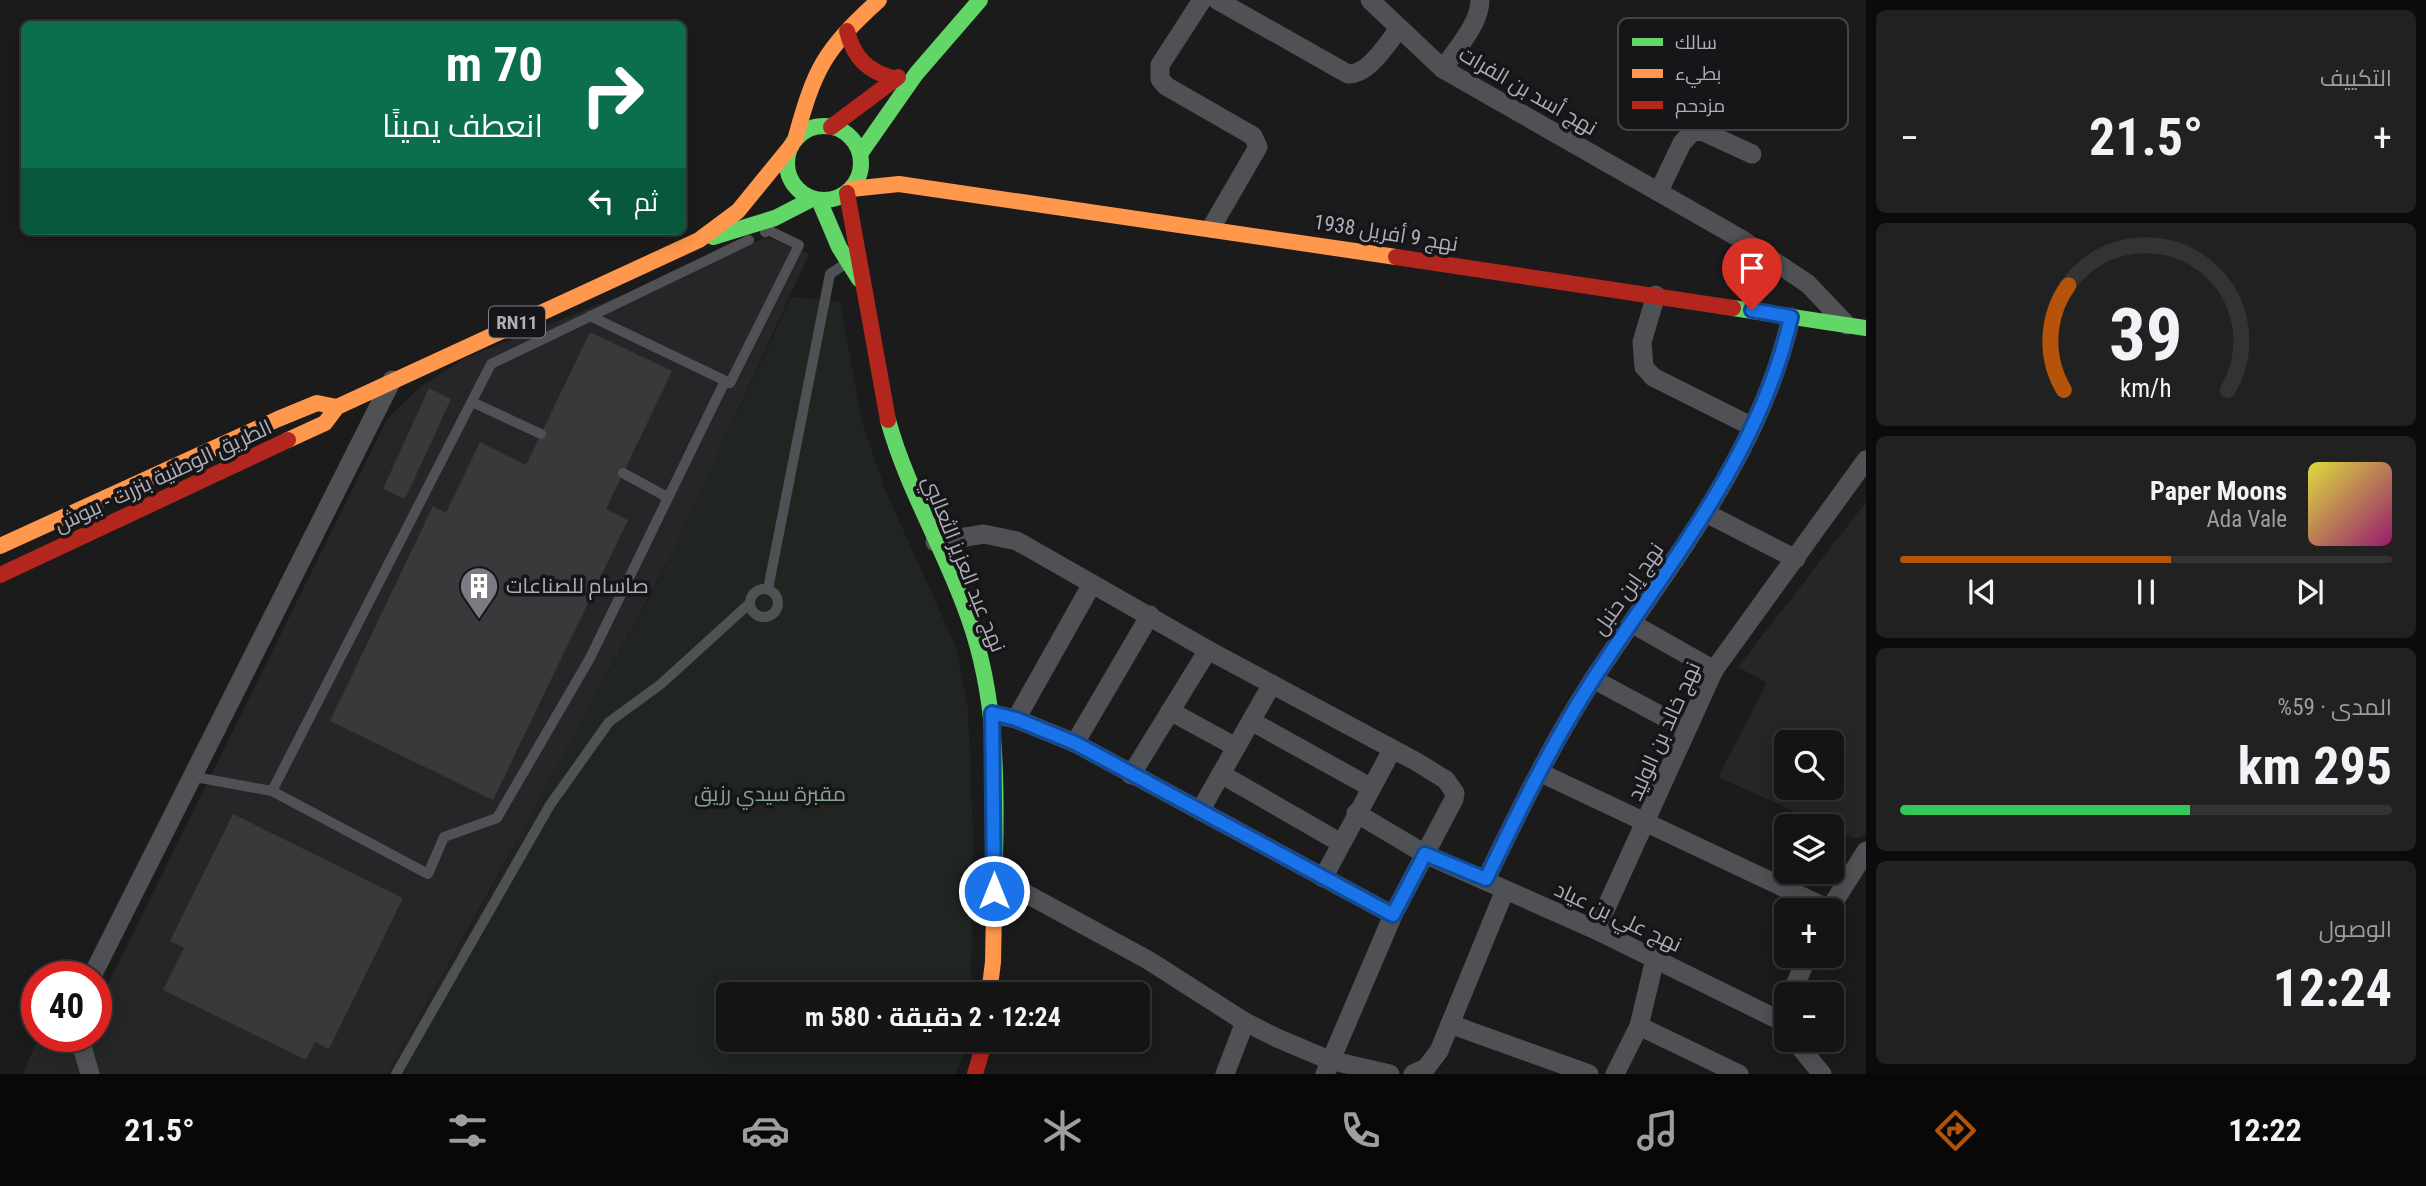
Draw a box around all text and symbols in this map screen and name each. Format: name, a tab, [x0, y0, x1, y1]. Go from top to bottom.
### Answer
legend	[1618, 18, 1848, 130]
text: سالك	[1675, 31, 1717, 54]
text: 70 m	[446, 36, 543, 93]
street label: نهج أسد بن الفرات	[1454, 41, 1602, 142]
icon: right	[567, 49, 658, 140]
text: بطيء	[1675, 62, 1721, 88]
text: التكييف	[2320, 65, 2392, 92]
text: مزدحم	[1675, 94, 1725, 119]
text: انعطف يمينًا	[382, 107, 543, 145]
text: 21.5°	[2089, 107, 2203, 168]
text: −	[1900, 116, 1919, 160]
text: +	[2373, 116, 2392, 160]
icon: left	[582, 182, 620, 220]
text: ثم	[634, 187, 658, 217]
street label: نهج 9 أفريل 1938	[1312, 209, 1460, 258]
pin	[1722, 238, 1782, 310]
icon: arrive	[1733, 249, 1771, 287]
text: 39	[2109, 293, 2183, 379]
road number: RN11	[489, 306, 545, 338]
text: km/h	[2120, 374, 2172, 403]
street label: الطريق الوطنية بنزرت - ببوش	[50, 415, 276, 538]
street label: نهج عبد العزيز الثعالبي	[914, 472, 1010, 657]
text: Paper Moons	[2150, 476, 2287, 506]
text: Ada Vale	[2207, 506, 2287, 533]
street label: نهج إبن حنبل	[1588, 538, 1670, 641]
building icon: صاسام للصناعات	[458, 565, 500, 620]
icon: previous	[1963, 573, 2001, 611]
icon: pause	[2127, 573, 2165, 611]
icon: next	[2291, 573, 2329, 611]
place label: صاسام للصناعات	[506, 574, 649, 600]
street label: نهج خالد بن الوليد	[1623, 658, 1707, 805]
text: المدى · 59%	[2278, 694, 2392, 721]
map controls	[1774, 730, 1844, 1052]
button: search	[1774, 730, 1844, 800]
text: 295 km	[2238, 736, 2392, 797]
park label: مقبرة سيدي رزيق	[694, 782, 846, 810]
button: layers	[1774, 814, 1844, 884]
position arrow	[957, 854, 1031, 928]
street label: نهج علي بن عياد	[1549, 877, 1685, 960]
button: +	[1774, 898, 1844, 968]
text: الوصول	[2319, 916, 2392, 943]
text: 12:24	[2273, 958, 2392, 1019]
speed limit sign: 40	[21, 961, 112, 1052]
button: −	[1774, 982, 1844, 1052]
text: 12:24 · 2 دقيقة · 580 m	[805, 1002, 1061, 1032]
icon: filters	[443, 1106, 492, 1155]
icon: car	[741, 1106, 790, 1155]
icon: climate	[1038, 1106, 1087, 1155]
icon: phone	[1336, 1106, 1385, 1155]
icon: music	[1633, 1106, 1682, 1155]
icon: directions	[1931, 1106, 1980, 1155]
text: 21.5°	[124, 1111, 195, 1149]
text: 12:22	[2228, 1111, 2302, 1149]

